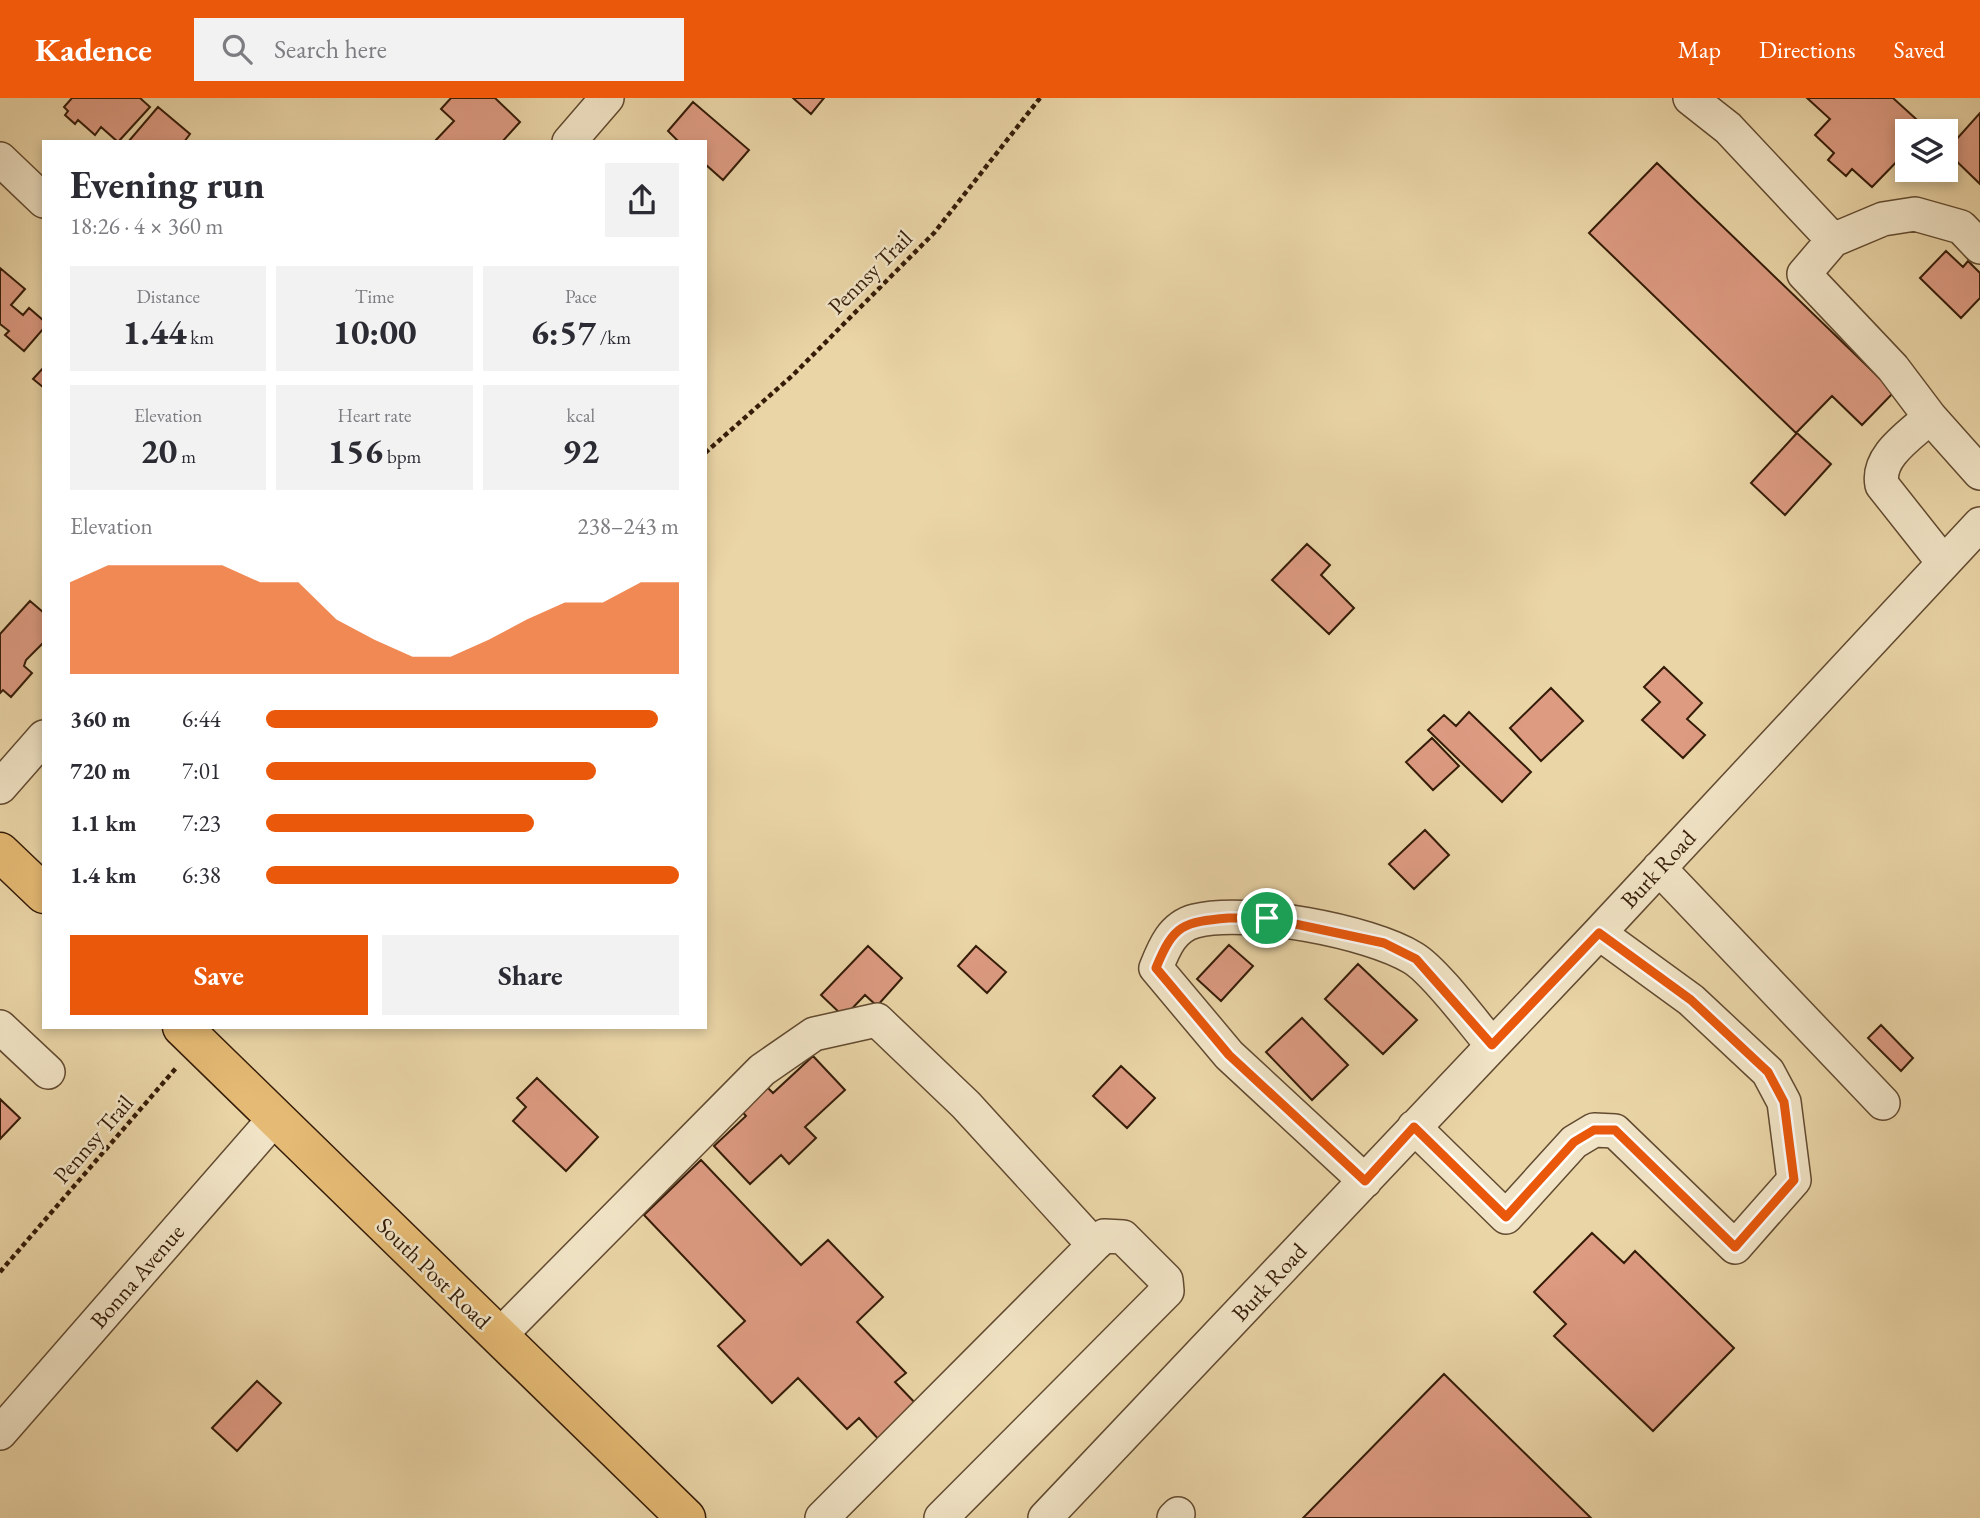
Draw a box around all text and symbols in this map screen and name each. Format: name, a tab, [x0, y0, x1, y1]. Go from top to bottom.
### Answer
search box	[194, 18, 684, 81]
text: Kadence	[35, 28, 152, 71]
icon: search	[218, 30, 256, 68]
text: Search here	[274, 32, 387, 66]
text: Map	[1678, 34, 1721, 65]
text: Directions	[1759, 34, 1856, 65]
text: Saved	[1894, 34, 1945, 65]
map controls	[1895, 119, 1958, 182]
button: layers	[1895, 119, 1958, 182]
text: Evening run	[70, 160, 265, 209]
button: share	[605, 163, 679, 237]
text: 18:26 · 4 × 360 m	[70, 211, 223, 241]
street label: Pennsy Trail	[821, 223, 919, 321]
text: Distance	[136, 284, 200, 309]
text: Time	[355, 284, 394, 309]
text: Pace	[565, 284, 597, 309]
text: 1.44	[122, 309, 187, 354]
text: 10:00	[333, 309, 416, 354]
text: 6:57	[531, 309, 596, 354]
text: km	[187, 325, 214, 350]
text: /km	[596, 325, 631, 350]
text: Elevation	[134, 403, 202, 428]
text: Heart rate	[338, 403, 411, 428]
text: kcal	[567, 403, 595, 428]
text: 20	[140, 428, 177, 473]
text: 156	[328, 428, 383, 473]
text: 92	[562, 428, 599, 473]
text: m	[177, 444, 196, 469]
text: bpm	[383, 444, 421, 469]
text: Elevation	[70, 511, 153, 541]
text: 238–243 m	[578, 511, 679, 541]
text: 360 m	[70, 704, 131, 734]
text: 6:44	[182, 704, 221, 734]
text: 720 m	[70, 756, 131, 786]
text: 7:01	[182, 756, 221, 786]
text: 1.1 km	[70, 808, 137, 838]
text: 7:23	[182, 808, 221, 838]
street label: Burk Road	[1614, 823, 1702, 915]
text: 1.4 km	[70, 860, 137, 890]
text: 6:38	[182, 860, 221, 890]
pin	[1237, 888, 1297, 948]
icon: arrive	[1248, 899, 1286, 937]
button: Save	[70, 935, 368, 1015]
button: Share	[382, 935, 679, 1015]
street label: Pennsy Trail	[46, 1088, 140, 1190]
street label: South Post Road	[370, 1211, 498, 1336]
street label: Bonna Avenue	[83, 1217, 191, 1335]
street label: Burk Road	[1225, 1236, 1313, 1328]

